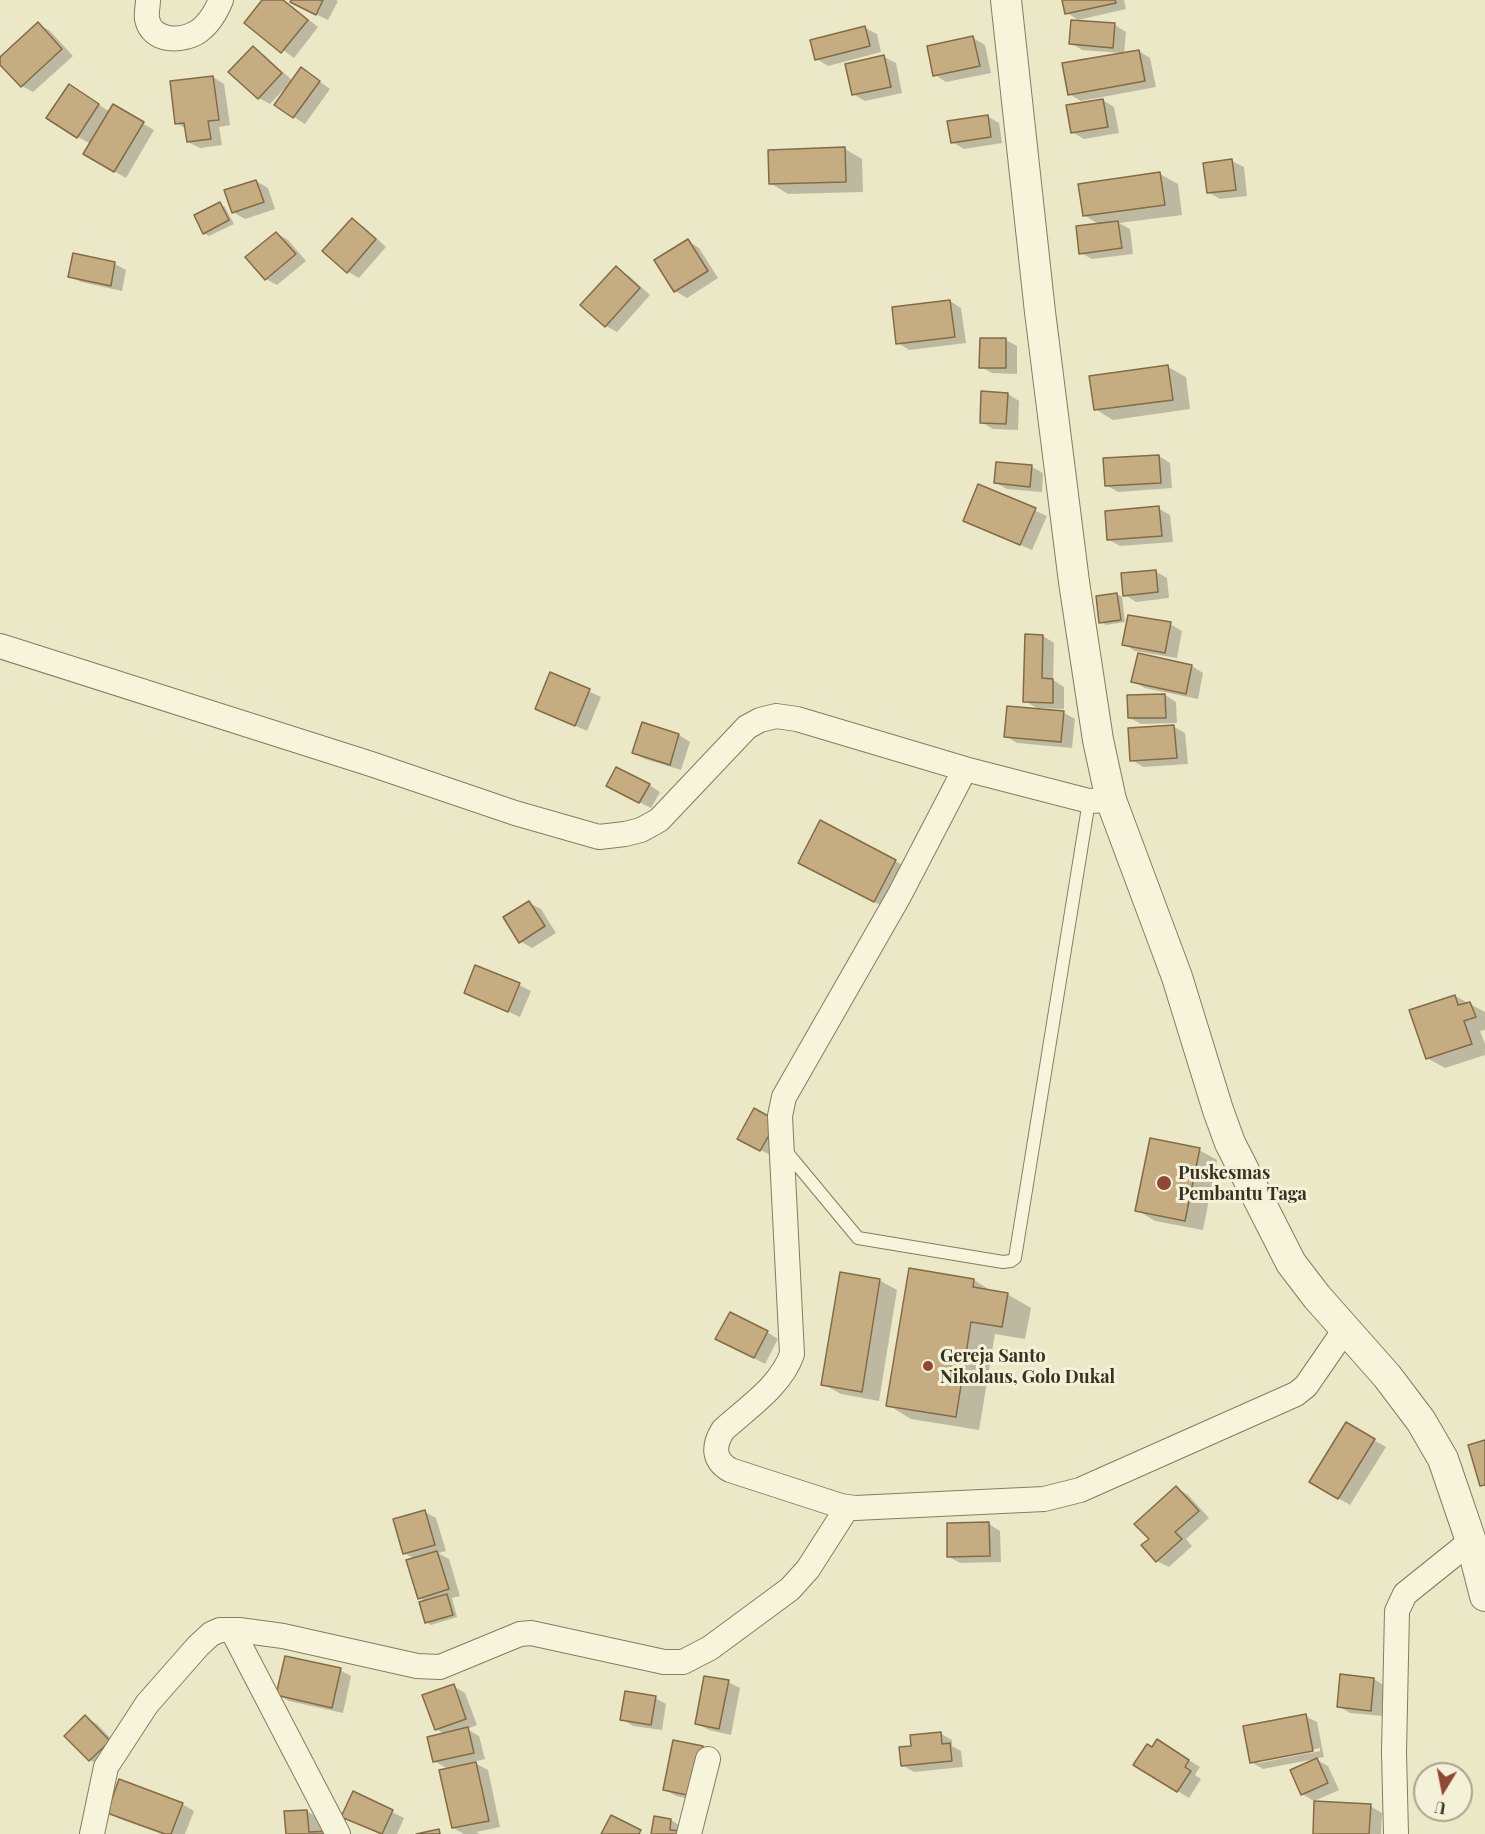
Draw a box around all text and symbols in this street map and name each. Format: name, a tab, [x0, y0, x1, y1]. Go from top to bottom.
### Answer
place label: Puskesmas Pembantu Taga	[1178, 1162, 1307, 1204]
marker: Puskesmas Pembantu Taga	[1155, 1174, 1173, 1192]
place label: Gereja Santo Nikolaus, Golo Dukal	[940, 1345, 1115, 1388]
marker: Gereja Santo Nikolaus, Golo Dukal	[921, 1359, 935, 1373]
north arrow	[1413, 1762, 1473, 1822]
text: U	[1433, 1797, 1447, 1820]

